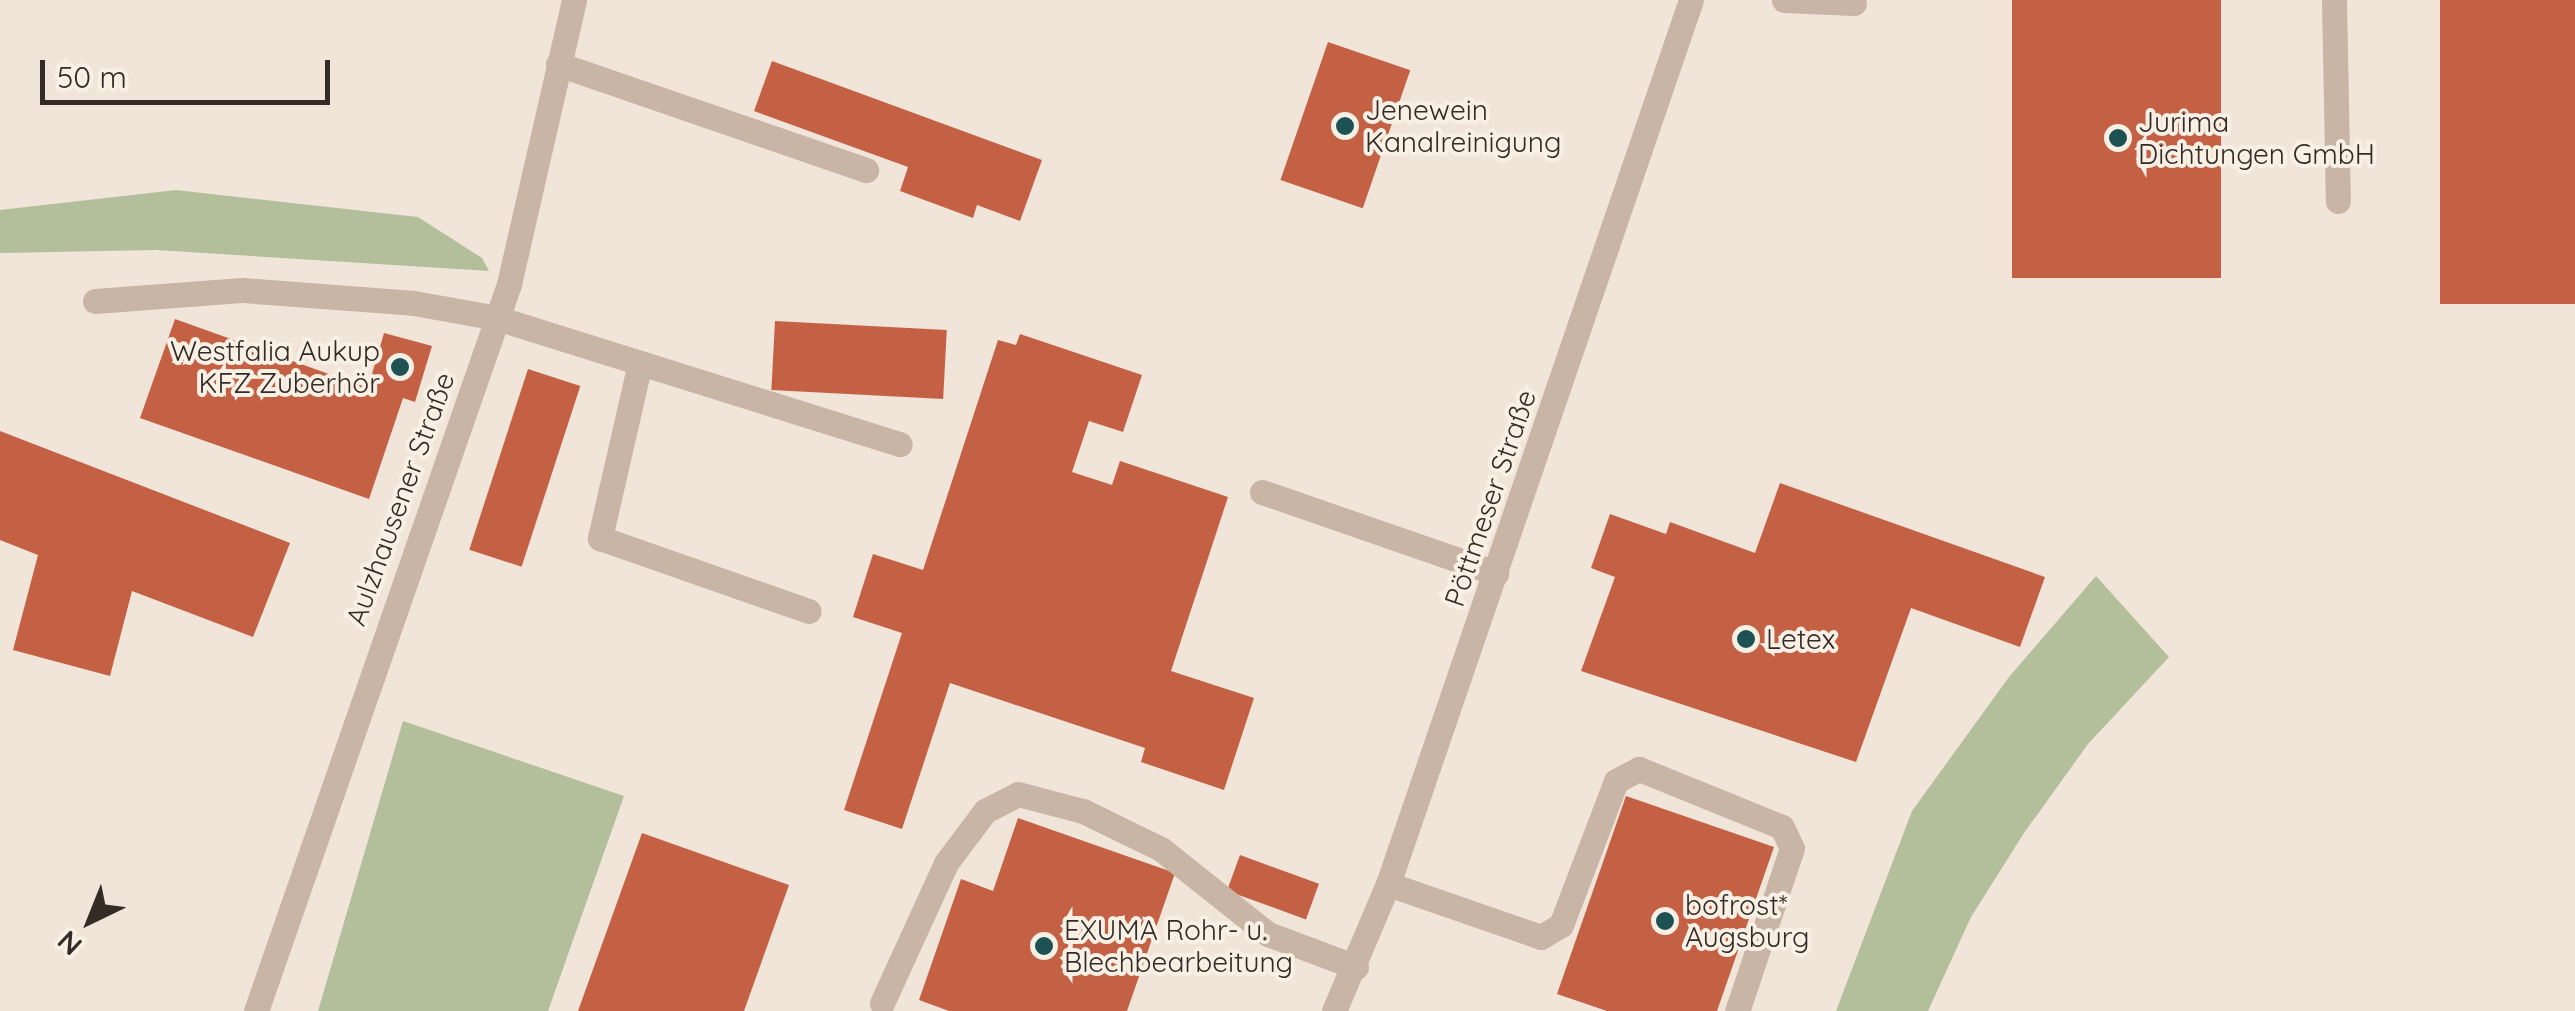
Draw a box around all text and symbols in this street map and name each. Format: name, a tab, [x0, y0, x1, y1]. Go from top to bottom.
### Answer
scale bar	[45, 40, 335, 102]
text: 50 m	[57, 58, 127, 96]
place label: Jenewein Kanalreinigung	[1365, 93, 1561, 159]
place label: Jurima Dichtungen GmbH	[2138, 105, 2375, 171]
marker: Jenewein Kanalreinigung	[1334, 115, 1356, 137]
marker: Jurima Dichtungen GmbH	[2107, 127, 2129, 149]
place label: Westfalia Aukup KFZ Zuberhör	[170, 334, 380, 400]
marker: Westfalia Aukup KFZ Zuberhör	[389, 356, 411, 378]
street label: Aulzhausener Straße	[339, 368, 461, 630]
street label: Pöttmeser Straße	[1437, 385, 1543, 611]
place label: Letex	[1766, 622, 1835, 656]
marker: Letex	[1735, 628, 1757, 650]
north arrow	[40, 871, 140, 971]
place label: bofrost* Augsburg	[1685, 888, 1810, 954]
marker: bofrost* Augsburg	[1654, 910, 1676, 932]
place label: EXUMA Rohr- u. Blechbearbeitung	[1064, 913, 1293, 979]
text: N	[50, 923, 89, 963]
marker: EXUMA Rohr- u. Blechbearbeitung	[1033, 935, 1055, 957]

